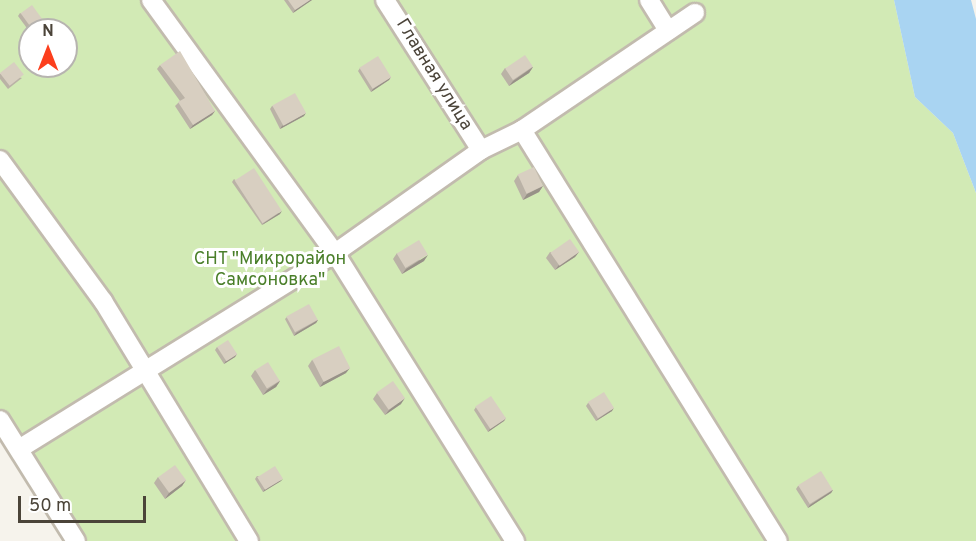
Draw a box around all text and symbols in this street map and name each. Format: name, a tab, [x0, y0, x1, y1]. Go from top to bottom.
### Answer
street label: Главная улица	[390, 15, 476, 135]
north arrow	[18, 18, 78, 78]
text: N	[42, 22, 54, 42]
park label: СНТ "Микрорайон Самсоновка"	[193, 250, 347, 292]
scale bar	[21, 484, 148, 522]
text: 50 m	[29, 495, 71, 518]

